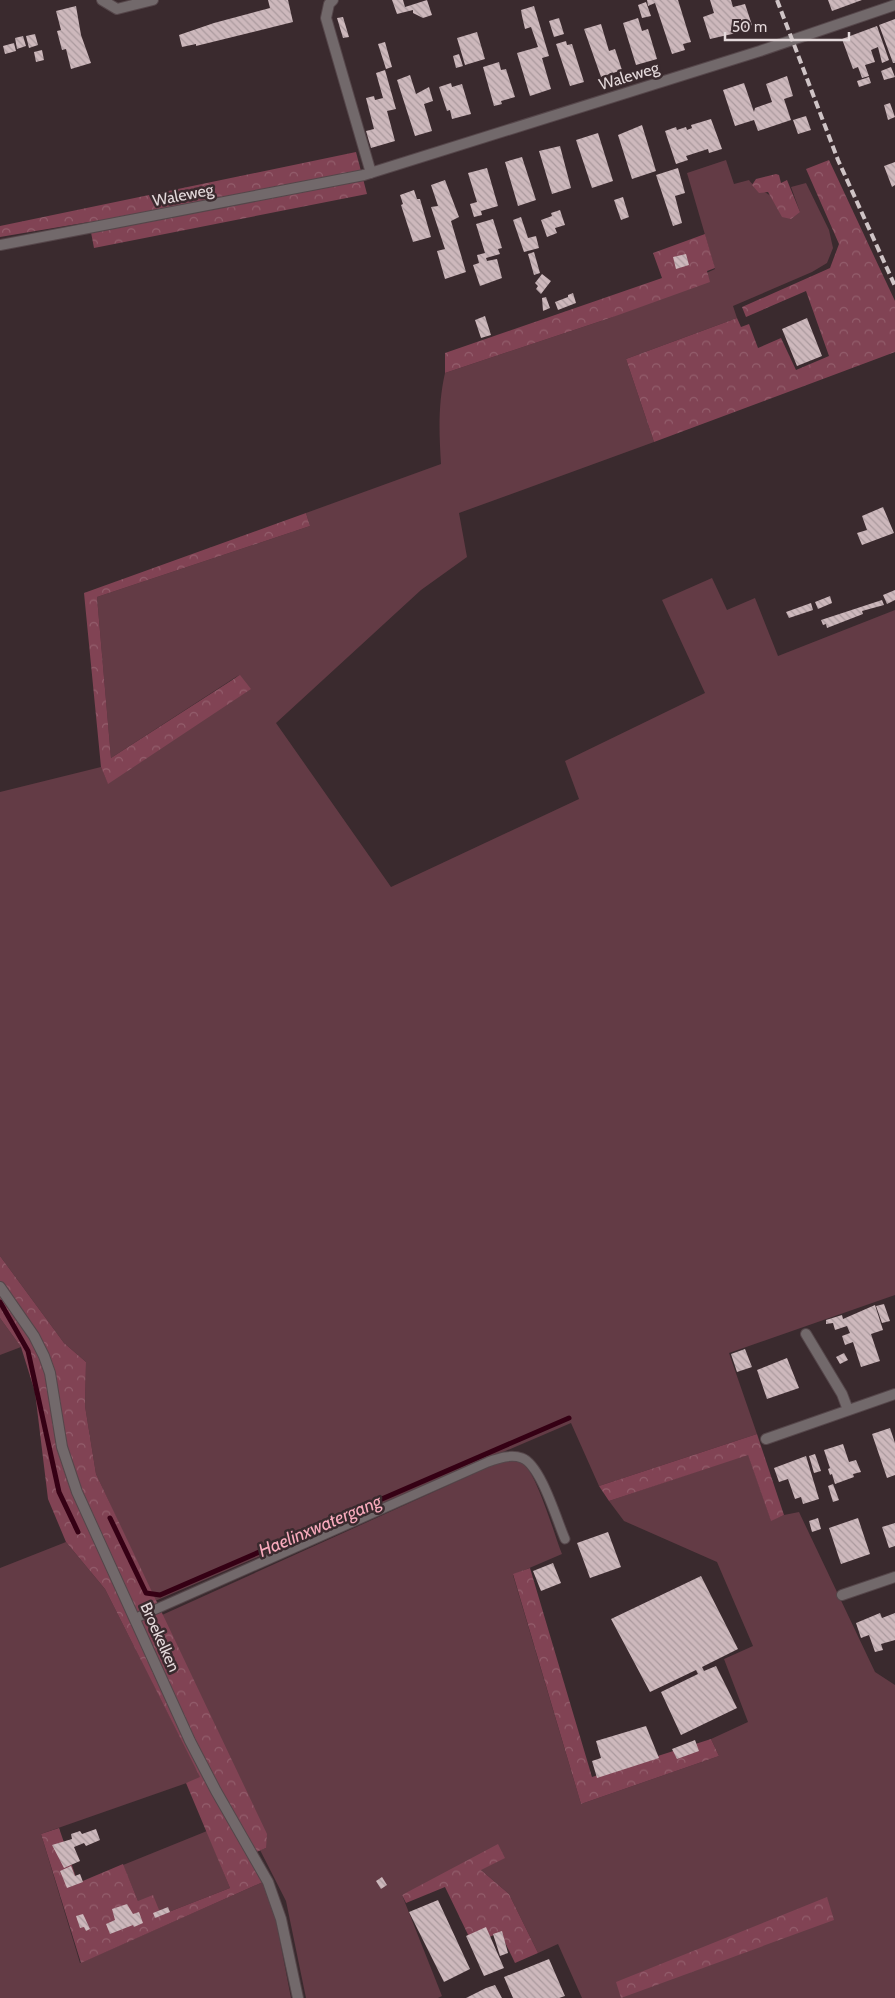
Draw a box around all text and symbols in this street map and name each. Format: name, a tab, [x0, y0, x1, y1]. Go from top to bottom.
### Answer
scale bar	[725, 10, 849, 42]
text: 50 m	[732, 18, 767, 36]
street label: Waleweg	[597, 58, 662, 94]
street label: Waleweg	[151, 180, 216, 210]
water label: Haelinxwatergang	[255, 1490, 385, 1562]
street label: Broekelken	[136, 1599, 184, 1675]

